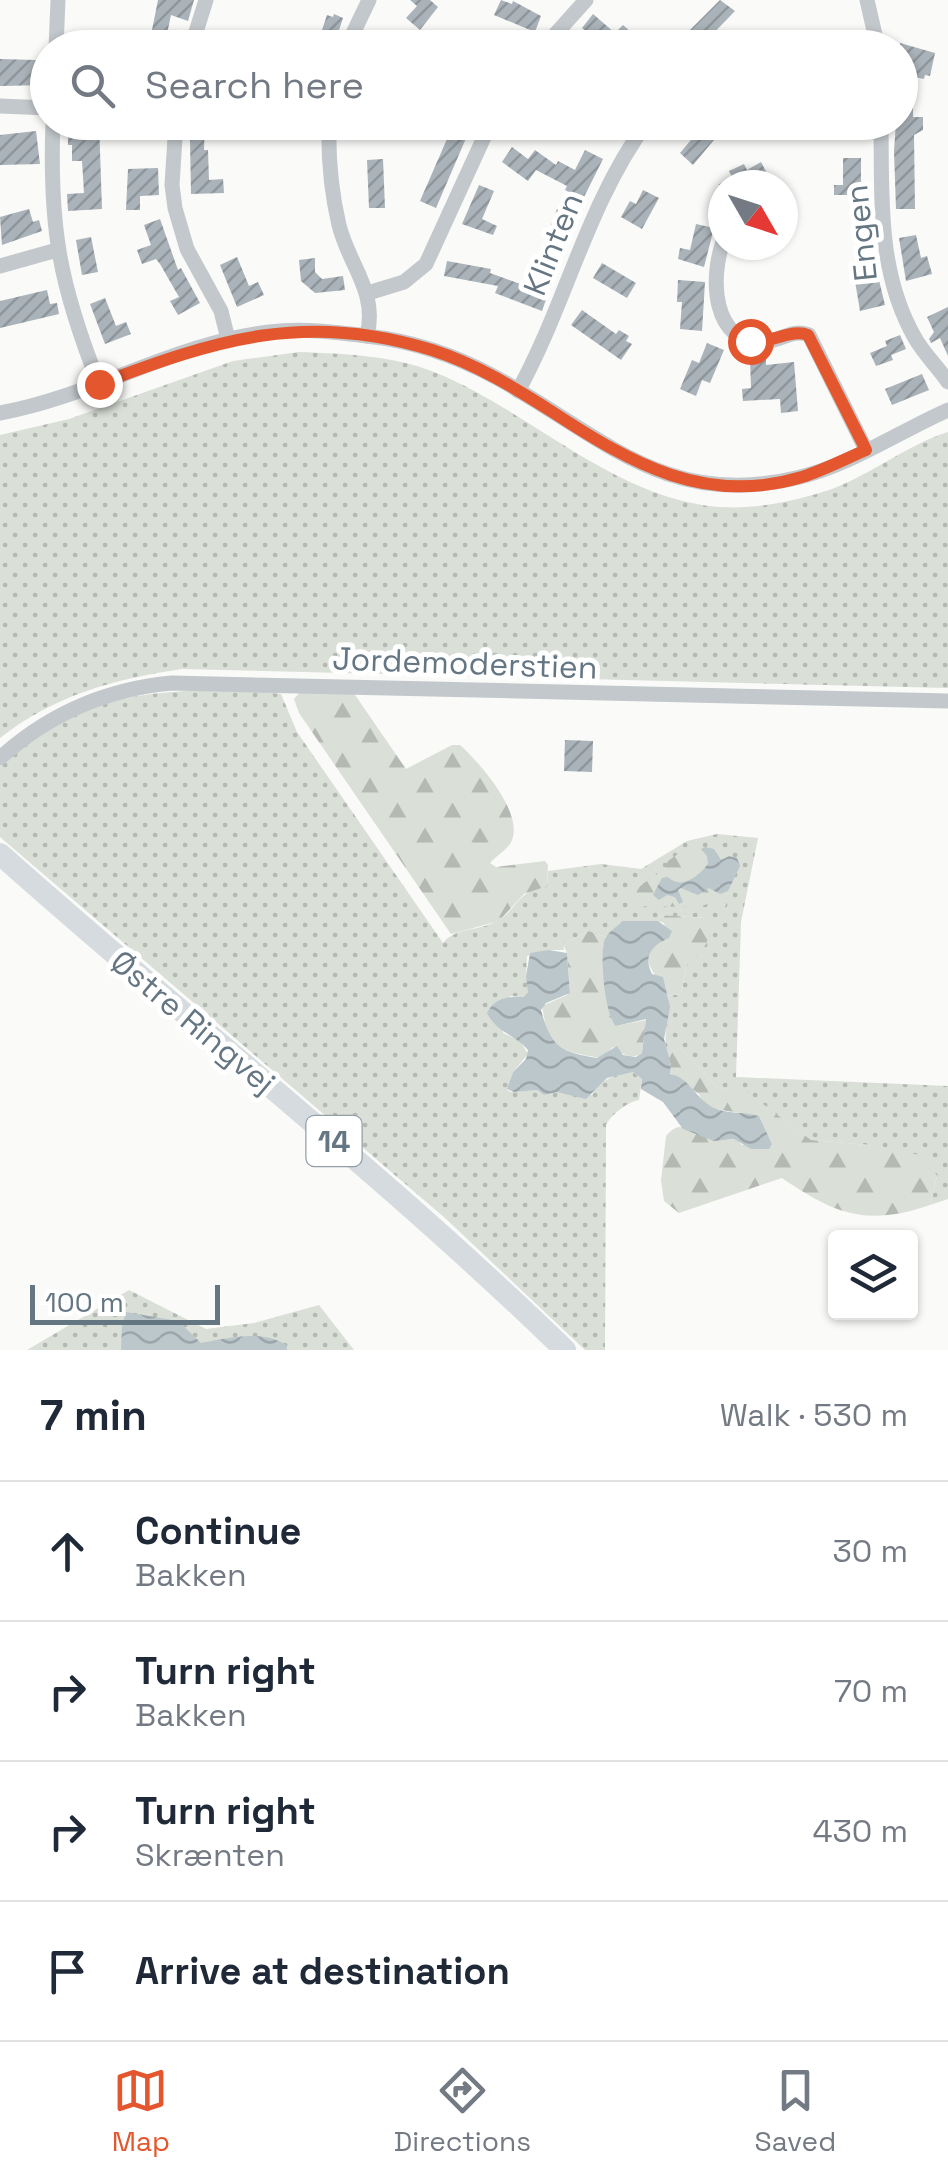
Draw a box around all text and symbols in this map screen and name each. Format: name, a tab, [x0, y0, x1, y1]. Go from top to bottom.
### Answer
search box	[30, 30, 918, 140]
icon: search	[65, 58, 120, 113]
text: Search here	[145, 61, 364, 109]
north arrow	[708, 170, 798, 260]
street label: Engen	[836, 183, 886, 283]
street label: Klinten	[514, 187, 592, 301]
route start	[728, 319, 774, 365]
route end	[77, 362, 123, 408]
street label: Jordemoderstien	[332, 638, 598, 688]
street label: Østre Ringvej	[102, 941, 284, 1103]
road number: 14	[306, 1116, 362, 1166]
map controls	[828, 1230, 918, 1320]
button: layers	[828, 1230, 918, 1320]
scale bar	[30, 1280, 220, 1324]
text: 100 m	[45, 1284, 124, 1320]
text: 7 min	[40, 1389, 147, 1442]
text: Walk · 530 m	[720, 1395, 908, 1435]
text: Continue	[135, 1507, 301, 1555]
icon: ahead	[40, 1524, 95, 1579]
text: 30 m	[832, 1531, 908, 1571]
text: Bakken	[135, 1555, 247, 1595]
text: Turn right	[135, 1647, 316, 1695]
icon: right	[40, 1664, 95, 1719]
text: 70 m	[834, 1671, 908, 1711]
text: Bakken	[135, 1695, 247, 1735]
text: Turn right	[135, 1787, 316, 1835]
icon: right	[40, 1804, 95, 1859]
text: 430 m	[812, 1811, 908, 1851]
text: Skrænten	[135, 1835, 285, 1875]
icon: arrive	[40, 1944, 95, 1999]
text: Arrive at destination	[135, 1947, 510, 1995]
tab: Map	[112, 2063, 170, 2159]
tab: Directions	[394, 2063, 531, 2159]
tab: Saved	[755, 2063, 836, 2159]

